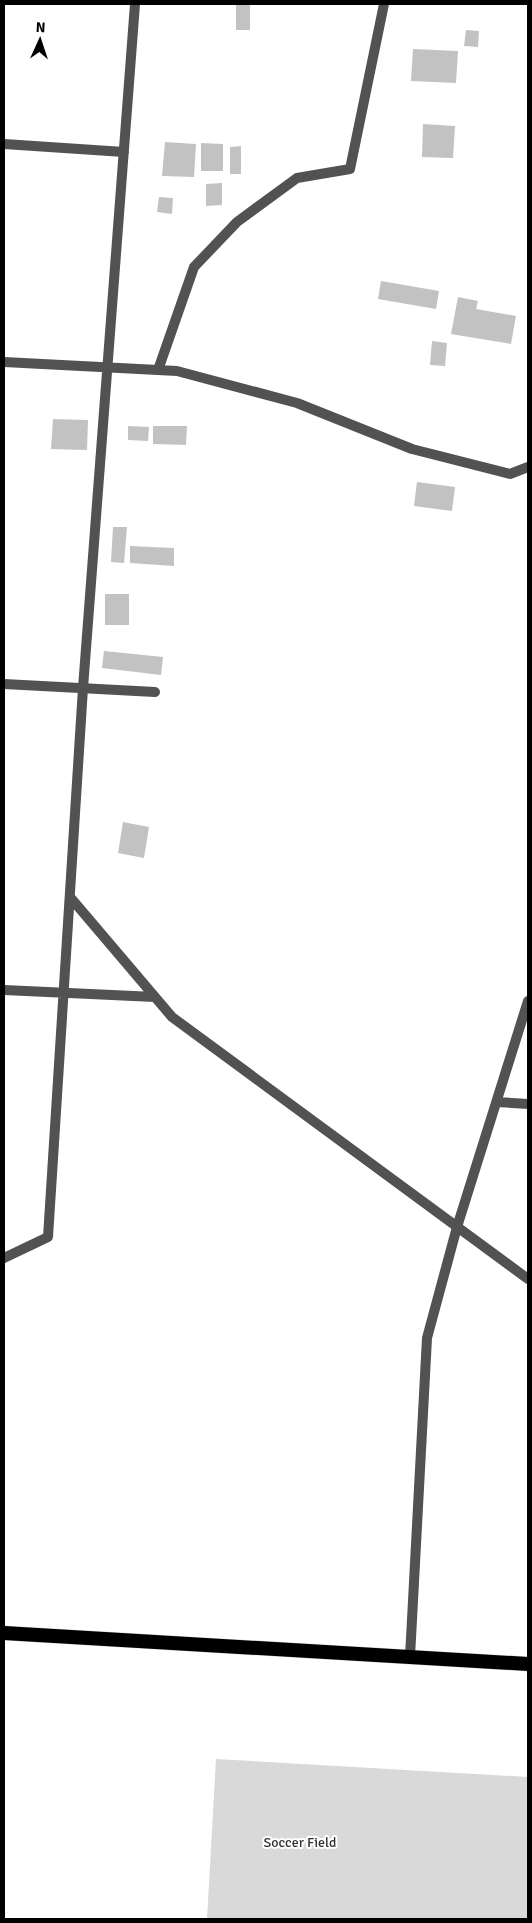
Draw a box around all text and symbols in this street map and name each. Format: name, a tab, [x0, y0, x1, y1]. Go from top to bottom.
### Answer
north arrow	[15, 15, 65, 65]
text: N	[35, 19, 46, 36]
park label: Soccer Field	[264, 1834, 336, 1851]

